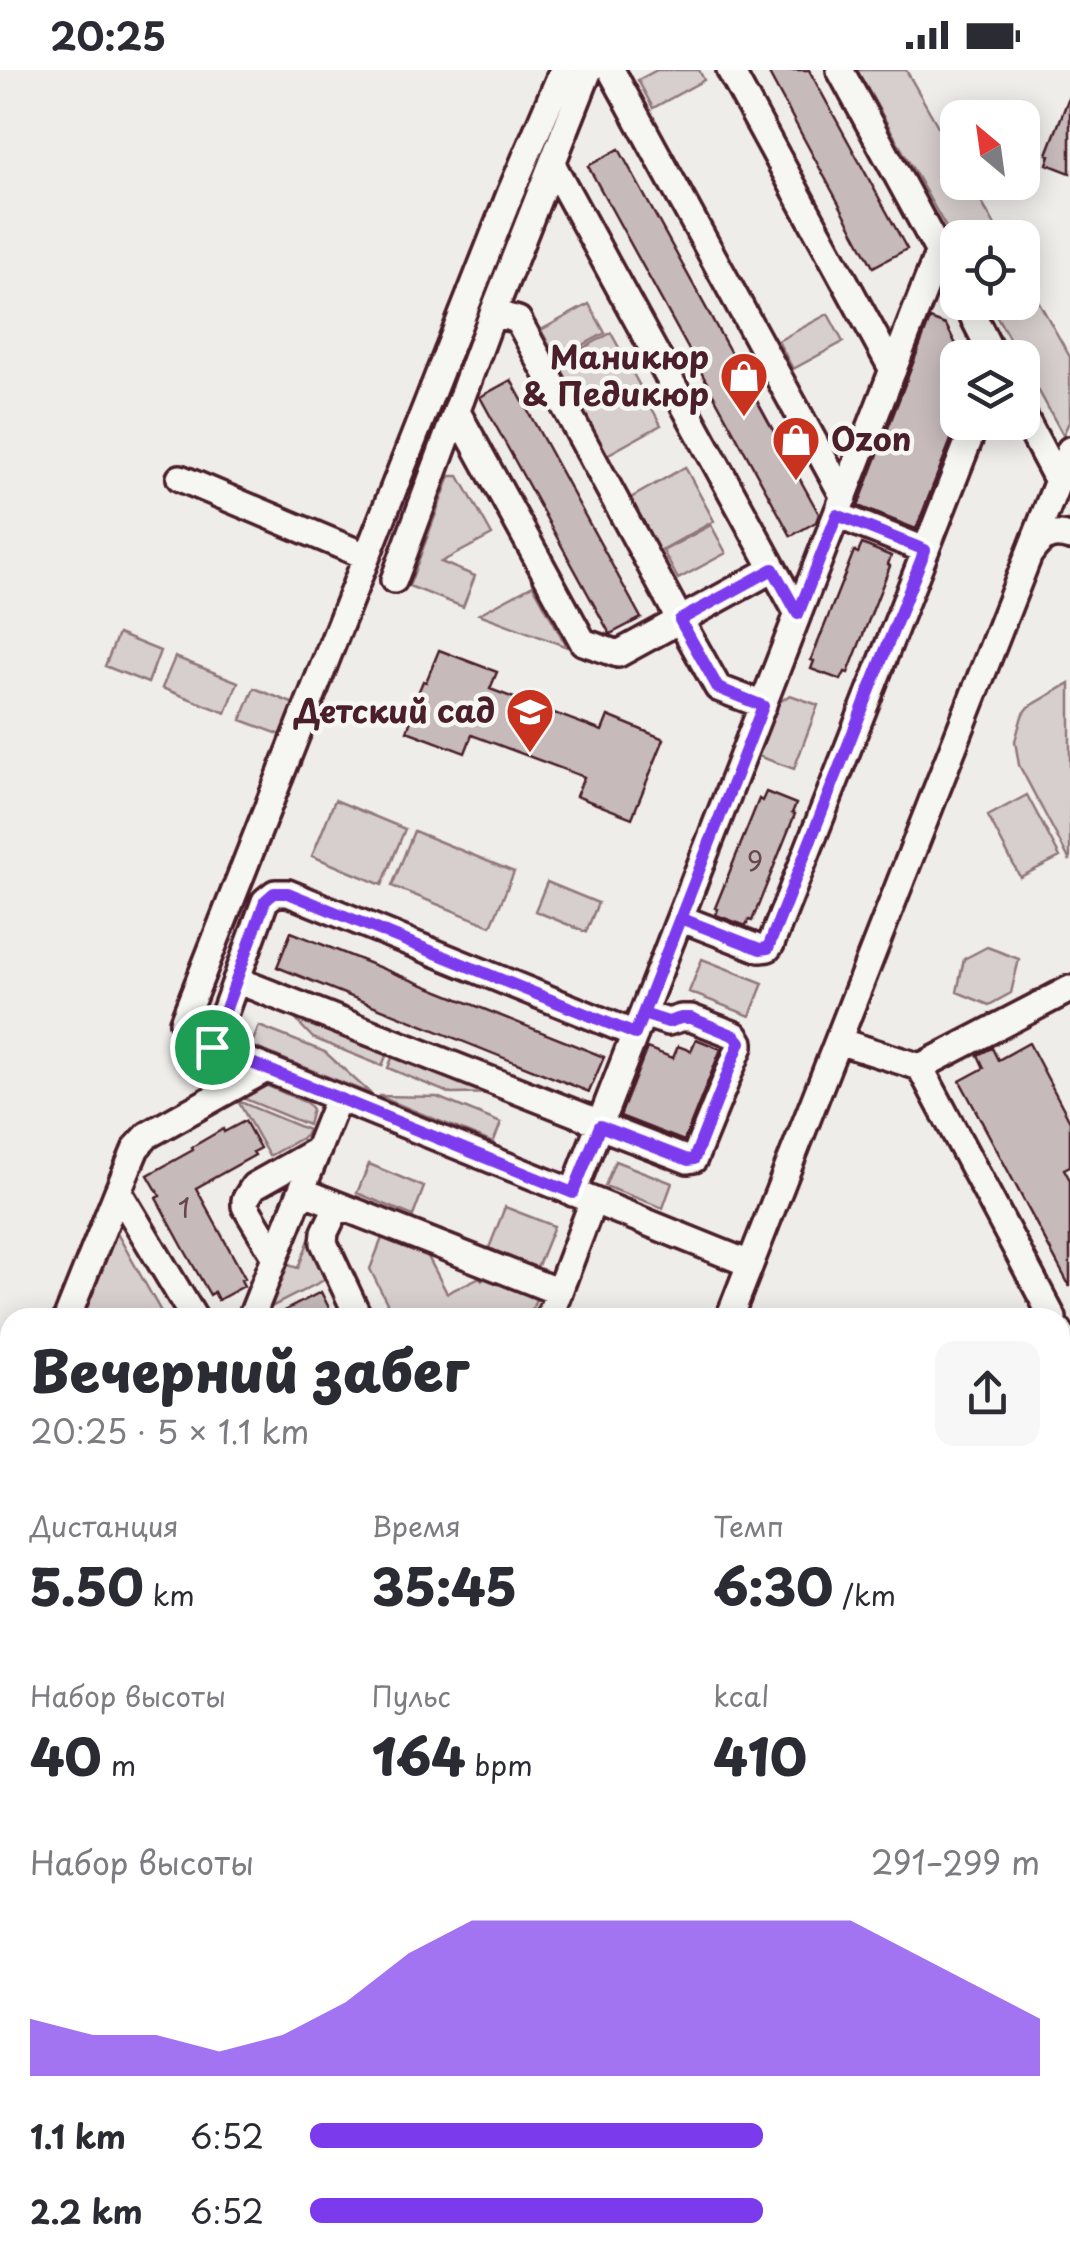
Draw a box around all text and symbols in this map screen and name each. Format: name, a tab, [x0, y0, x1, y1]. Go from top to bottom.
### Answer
text: 20:25	[50, 7, 166, 64]
north arrow	[940, 100, 1040, 200]
map controls	[940, 100, 1040, 440]
button: locate	[940, 220, 1040, 320]
place label: Маникюр & Педикюр	[522, 332, 709, 417]
button: layers	[940, 340, 1040, 440]
shop icon: Маникюр & Педикюр	[718, 350, 770, 418]
shop icon: Ozon	[770, 414, 822, 482]
place label: Ozon	[831, 414, 911, 462]
place label: Детский сад	[293, 686, 495, 734]
school or university icon: Детский сад	[504, 686, 556, 754]
house number: 9	[747, 838, 763, 881]
pin	[170, 1005, 255, 1090]
icon: arrive	[185, 1020, 240, 1075]
house number: 1	[178, 1185, 190, 1228]
text: Вечерний забег	[30, 1328, 469, 1411]
button: share	[935, 1341, 1040, 1446]
text: 20:25 · 5 × 1.1 km	[30, 1407, 309, 1455]
text: Дистанция	[30, 1504, 179, 1547]
text: Время	[372, 1504, 461, 1547]
text: Темп	[713, 1504, 784, 1547]
text: 5.50	[30, 1547, 143, 1623]
text: 35:45	[372, 1547, 517, 1623]
text: 6:30	[713, 1547, 833, 1623]
text: km	[143, 1573, 195, 1616]
text: /km	[833, 1573, 896, 1616]
text: Набор высоты	[30, 1674, 226, 1717]
text: Пульс	[372, 1674, 451, 1717]
text: kcal	[713, 1674, 769, 1717]
text: 40	[30, 1717, 102, 1793]
text: 164	[372, 1717, 465, 1793]
text: 410	[713, 1717, 807, 1793]
text: m	[102, 1743, 136, 1786]
text: bpm	[465, 1743, 533, 1786]
text: Набор высоты	[30, 1838, 254, 1886]
text: 291–299 m	[871, 1838, 1040, 1886]
text: 1.1 km	[30, 2112, 126, 2160]
text: 6:52	[190, 2112, 264, 2160]
text: 2.2 km	[30, 2187, 143, 2235]
text: 6:52	[190, 2187, 264, 2235]

